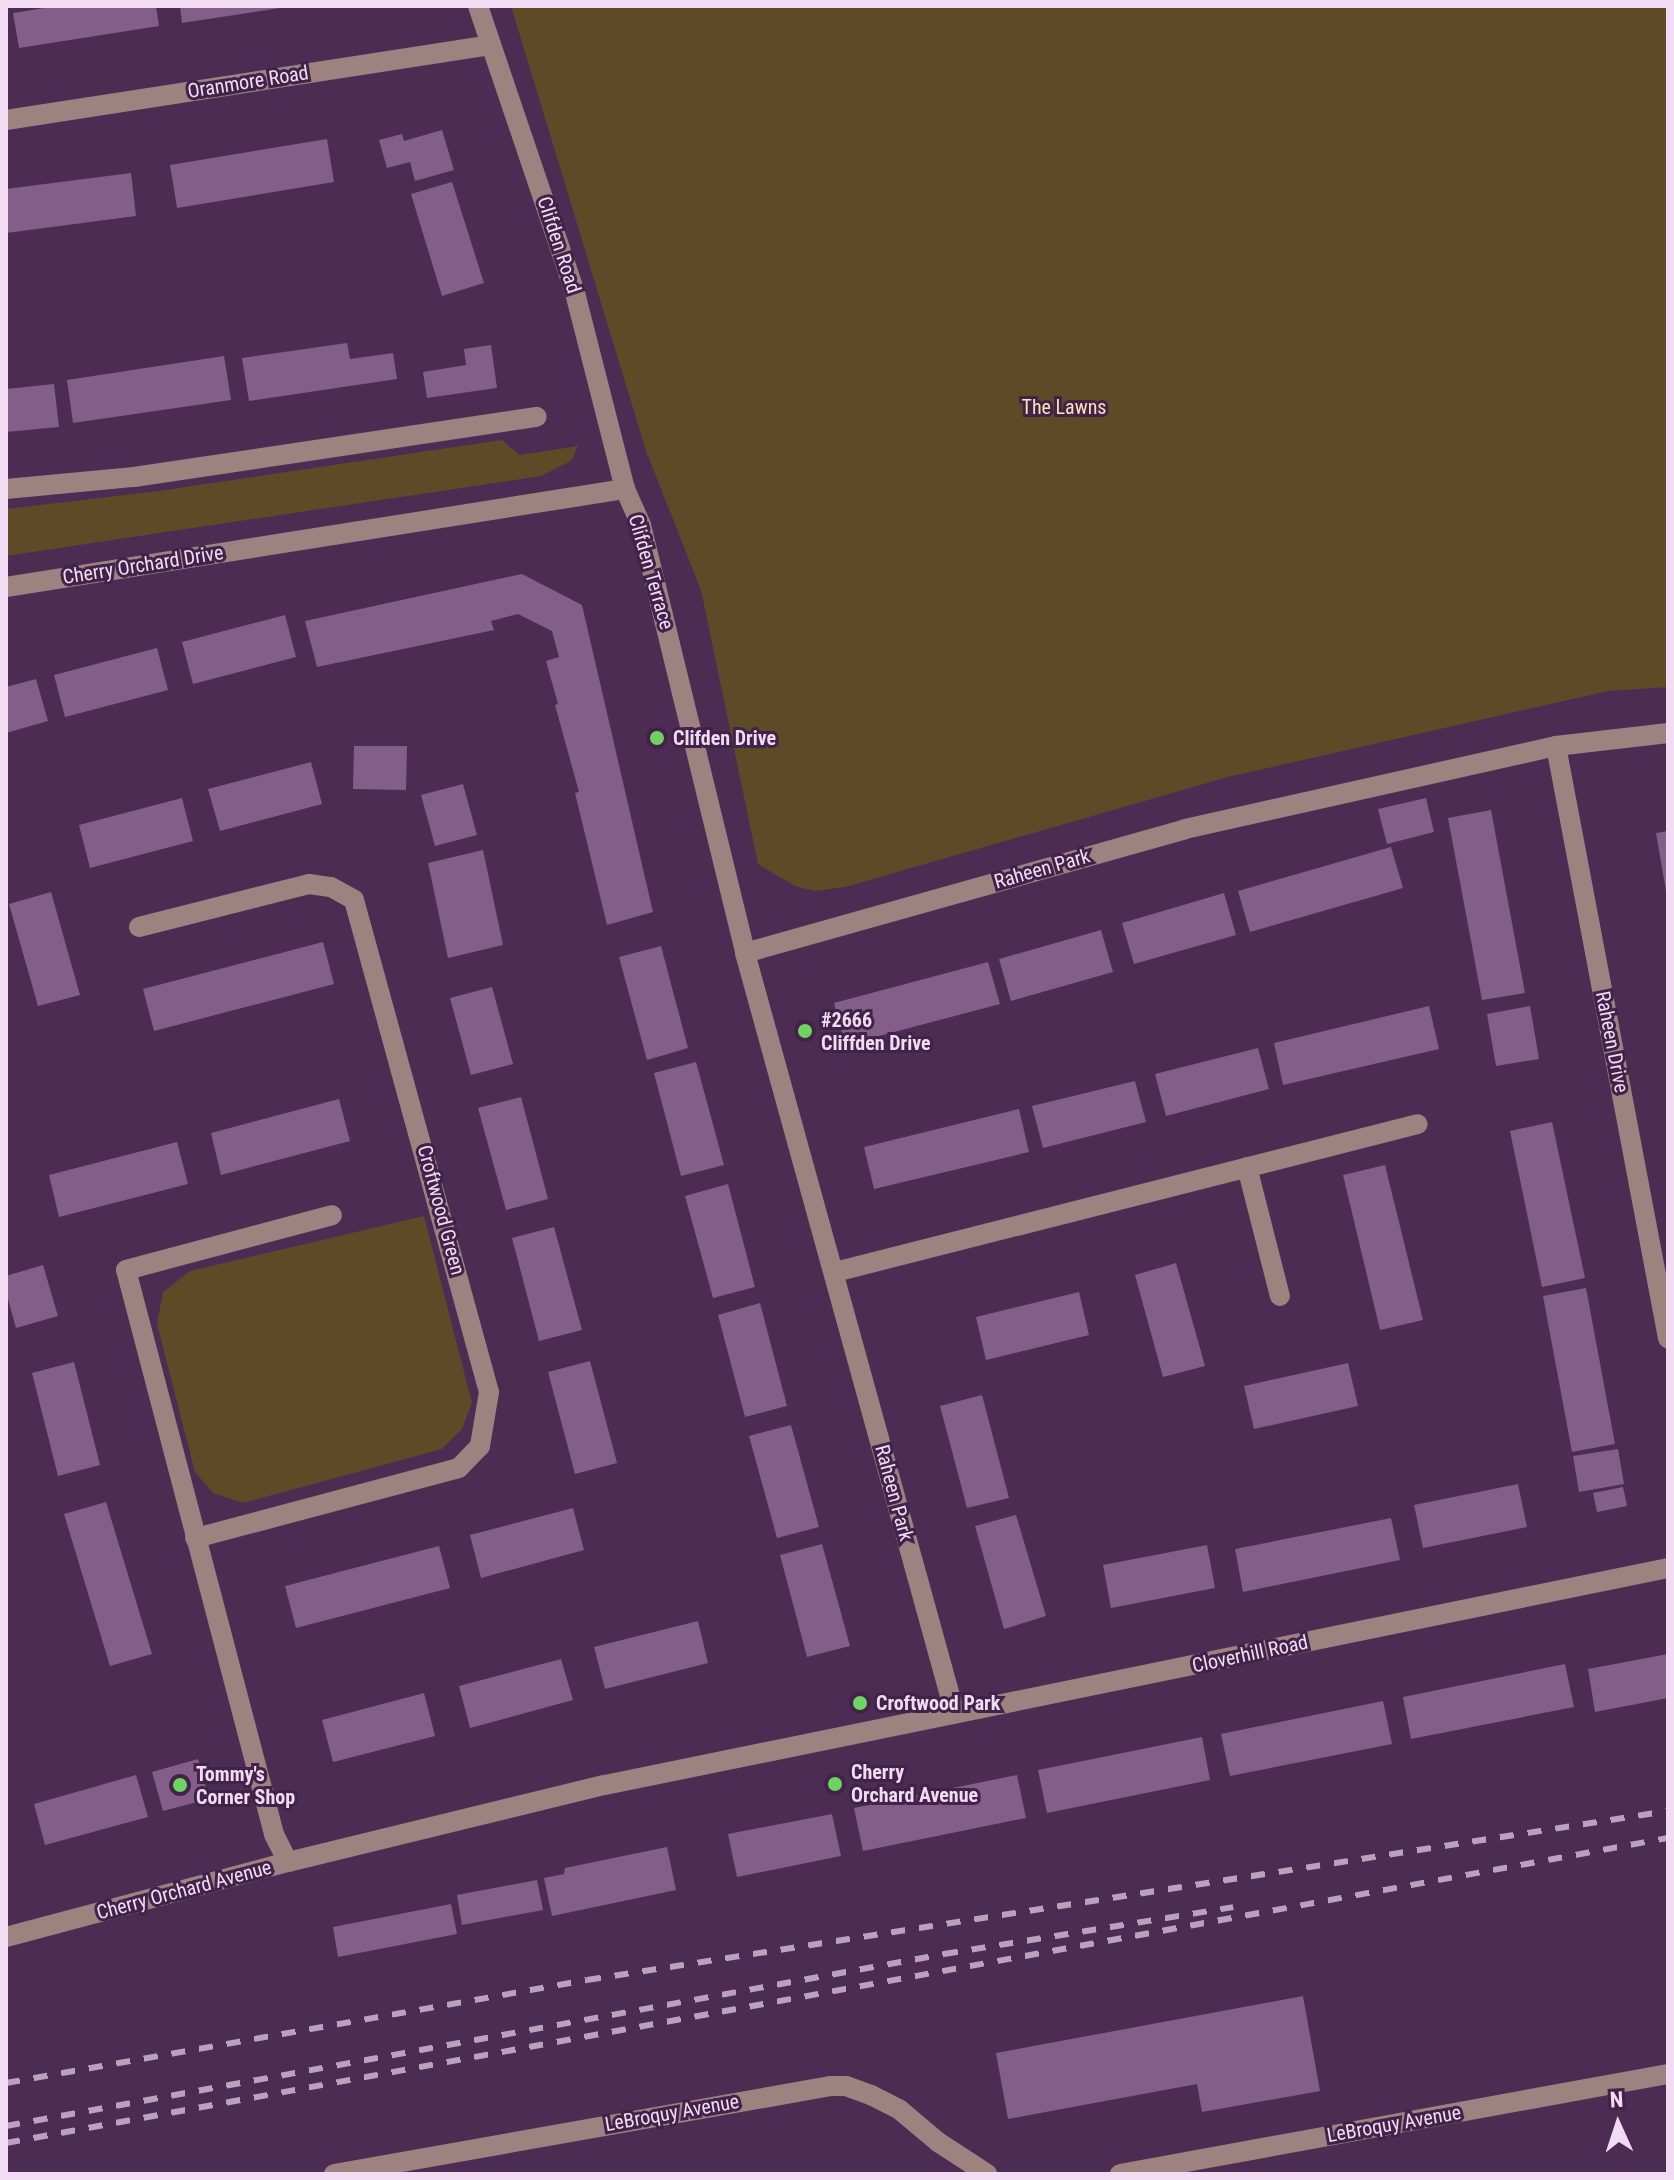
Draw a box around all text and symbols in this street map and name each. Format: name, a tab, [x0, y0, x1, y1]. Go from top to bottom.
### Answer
street label: Oranmore Road	[186, 61, 310, 103]
street label: Clifden Road	[532, 194, 586, 296]
park label: The Lawns	[1022, 395, 1106, 419]
street label: Clifden Terrace	[623, 512, 679, 632]
street label: Cherry Orchard Drive	[61, 540, 225, 590]
place label: Clifden Drive	[673, 726, 776, 750]
marker: Clifden Drive	[648, 729, 666, 747]
street label: Raheen Park	[991, 844, 1093, 894]
street label: Raheen Drive	[1590, 989, 1634, 1095]
place label: #2666 Cliffden Drive	[821, 1008, 931, 1055]
marker: #2666 Cliffden Drive	[796, 1022, 814, 1040]
street label: Croftwood Green	[412, 1143, 470, 1277]
street label: Raheen Park	[870, 1442, 918, 1544]
street label: Cloverhill Road	[1190, 1630, 1310, 1678]
place label: Croftwood Park	[876, 1691, 1000, 1715]
marker: Croftwood Park	[851, 1694, 869, 1712]
place label: Cherry Orchard Avenue	[851, 1760, 978, 1807]
place label: Tommy's Corner Shop	[196, 1762, 295, 1809]
marker: Cherry Orchard Avenue	[826, 1775, 844, 1793]
marker: Tommy's Corner Shop	[171, 1776, 189, 1794]
street label: Cherry Orchard Avenue	[94, 1855, 274, 1925]
north arrow	[1578, 2084, 1658, 2164]
text: N	[1609, 2087, 1624, 2112]
street label: LeBroquy Avenue	[603, 2089, 741, 2137]
street label: LeBroquy Avenue	[1325, 2100, 1463, 2148]

